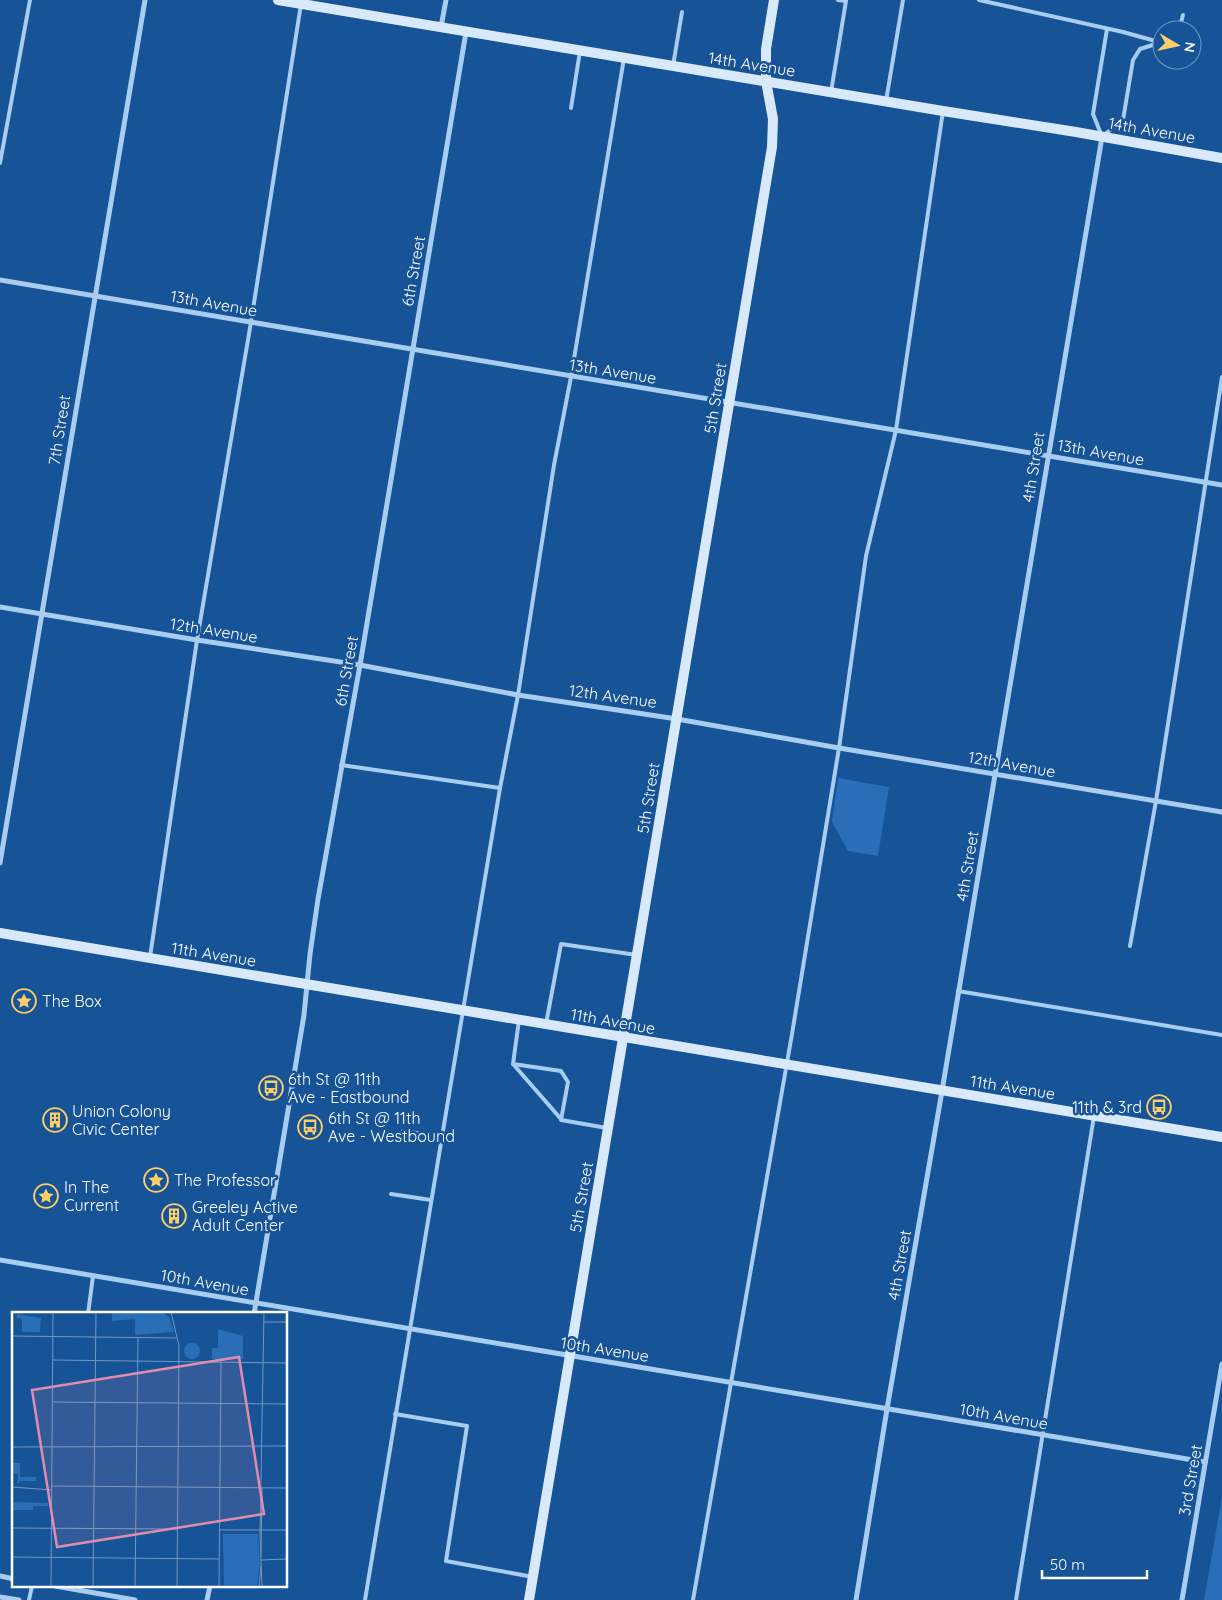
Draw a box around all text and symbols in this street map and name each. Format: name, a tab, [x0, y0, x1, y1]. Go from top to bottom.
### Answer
north arrow	[1152, 20, 1202, 70]
text: N	[1180, 41, 1200, 54]
street label: 14th Avenue	[707, 47, 797, 81]
street label: 14th Avenue	[1107, 113, 1197, 147]
street label: 6th Street	[397, 234, 429, 308]
street label: 13th Avenue	[169, 286, 259, 320]
street label: 13th Avenue	[568, 354, 658, 388]
street label: 5th Street	[700, 361, 730, 435]
street label: 7th Street	[44, 393, 74, 467]
street label: 4th Street	[1018, 430, 1048, 504]
street label: 13th Avenue	[1056, 435, 1146, 469]
street label: 12th Avenue	[169, 613, 259, 647]
street label: 6th Street	[330, 634, 362, 708]
street label: 12th Avenue	[568, 680, 658, 712]
street label: 12th Avenue	[967, 746, 1057, 782]
street label: 5th Street	[633, 761, 663, 835]
street label: 4th Street	[952, 829, 982, 903]
street label: 11th Avenue	[170, 937, 258, 971]
place icon: The Box	[11, 988, 37, 1014]
place label: The Box	[42, 991, 102, 1011]
street label: 11th Avenue	[569, 1004, 657, 1038]
place label: 6th St @ 11th Ave - Eastbound	[288, 1069, 409, 1107]
street label: 11th Avenue	[969, 1070, 1057, 1104]
bus stop icon: 6th St @ 11th Ave - Eastbound	[258, 1075, 284, 1101]
bus stop icon: 11th & 3rd	[1146, 1094, 1172, 1120]
place label: 11th & 3rd	[1072, 1097, 1142, 1117]
place label: Union Colony Civic Center	[72, 1101, 171, 1139]
building icon: Union Colony Civic Center	[42, 1107, 68, 1133]
place label: 6th St @ 11th Ave - Westbound	[328, 1108, 455, 1146]
bus stop icon: 6th St @ 11th Ave - Westbound	[297, 1114, 323, 1140]
street label: 5th Street	[565, 1160, 597, 1234]
place icon: The Professor	[143, 1167, 169, 1193]
place label: The Professor	[174, 1170, 276, 1190]
place label: In The Current	[64, 1177, 119, 1215]
place icon: In The Current	[33, 1183, 59, 1209]
place label: Greeley Active Adult Center	[192, 1197, 298, 1235]
building icon: Greeley Active Adult Center	[161, 1203, 187, 1229]
street label: 4th Street	[883, 1228, 915, 1302]
street label: 10th Avenue	[159, 1264, 251, 1300]
inset map	[12, 1312, 288, 1588]
street label: 10th Avenue	[559, 1332, 651, 1366]
street label: 10th Avenue	[958, 1398, 1050, 1434]
street label: 3rd Street	[1174, 1443, 1206, 1517]
scale bar	[1042, 1548, 1147, 1580]
text: 50 m	[1050, 1555, 1085, 1574]

